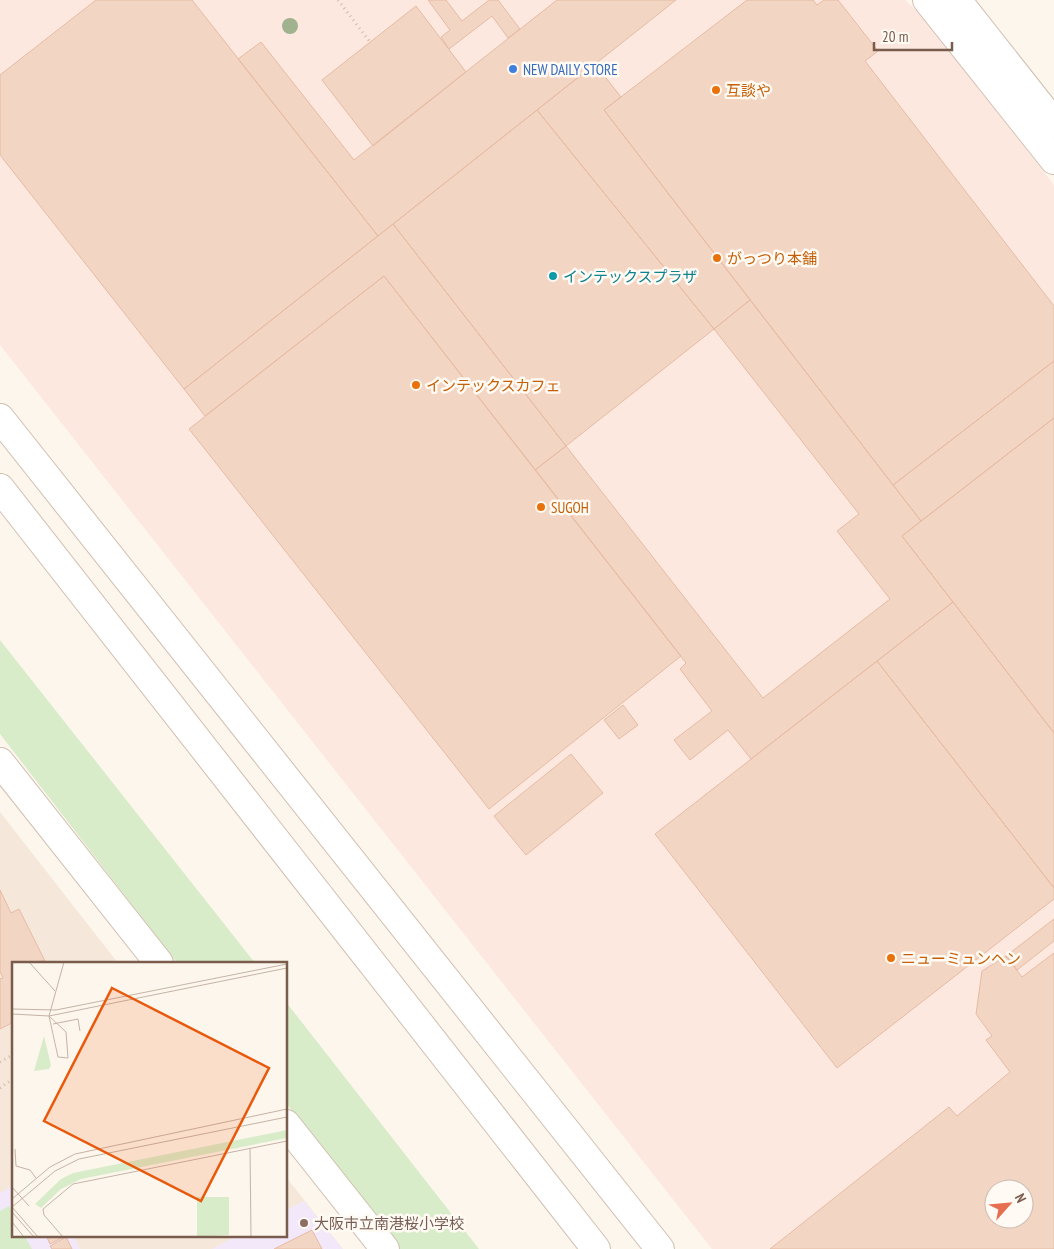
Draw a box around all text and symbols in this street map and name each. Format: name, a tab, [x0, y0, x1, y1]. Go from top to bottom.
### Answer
scale bar	[874, 20, 952, 52]
text: 20 m	[882, 27, 908, 46]
place label: NEW DAILY STORE	[523, 60, 618, 79]
marker: NEW DAILY STORE	[507, 63, 519, 75]
place label: 互談や	[726, 81, 771, 100]
marker: 互談や	[710, 84, 722, 96]
place label: がっつり本舗	[727, 249, 817, 268]
marker: がっつり本舗	[711, 252, 723, 264]
place label: インテックスプラザ	[563, 267, 698, 286]
marker: インテックスプラザ	[547, 270, 559, 282]
place label: インテックスカフェ	[426, 376, 561, 395]
marker: インテックスカフェ	[410, 379, 422, 391]
place label: SUGOH	[551, 498, 589, 517]
marker: SUGOH	[535, 501, 547, 513]
place label: ニューミュンヘン	[901, 949, 1021, 968]
marker: ニューミュンヘン	[885, 952, 897, 964]
inset map	[12, 962, 288, 1236]
north arrow	[984, 1179, 1034, 1229]
text: N	[1011, 1191, 1030, 1206]
place label: 大阪市立南港桜小学校	[314, 1214, 464, 1233]
marker: 大阪市立南港桜小学校	[298, 1217, 310, 1229]

